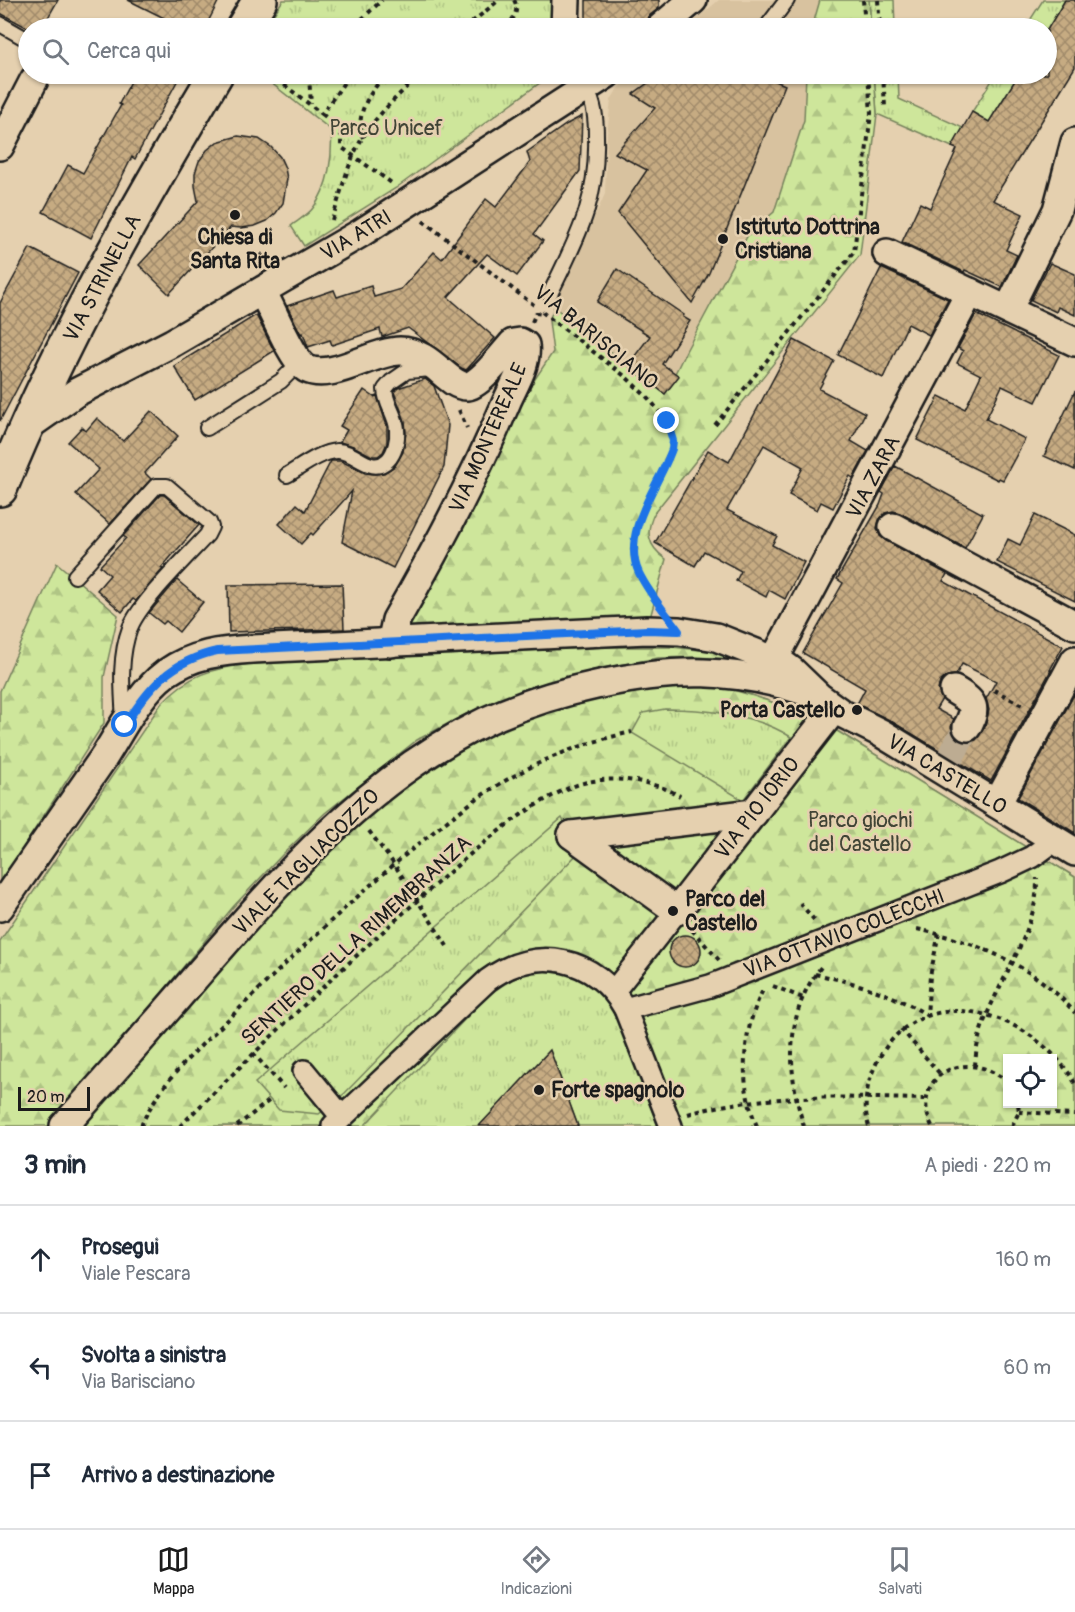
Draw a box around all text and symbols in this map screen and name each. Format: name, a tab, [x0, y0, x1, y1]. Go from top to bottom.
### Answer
search box	[18, 18, 1057, 84]
icon: search	[39, 35, 72, 68]
text: Cerca qui	[87, 37, 171, 65]
park label: Parco Unicef	[329, 115, 443, 142]
street label: VIA ATRI	[316, 204, 397, 267]
marker: Chiesa di Santa Rita	[228, 208, 242, 222]
street label: VIA STRINELLA	[57, 210, 147, 347]
place label: Istituto Dottrina Cristiana	[735, 214, 880, 265]
place label: Chiesa di Santa Rita	[190, 224, 280, 275]
marker: Istituto Dottrina Cristiana	[716, 232, 730, 246]
street label: VIA BARISCIANO	[528, 279, 663, 396]
street label: VIA MONTEREALE	[443, 359, 534, 517]
route end	[653, 407, 679, 433]
street label: VIA ZARA	[840, 431, 907, 523]
place label: Porta Castello	[720, 697, 846, 724]
marker: Porta Castello	[850, 703, 864, 717]
route start	[111, 711, 137, 737]
street label: VIA CASTELLO	[882, 728, 1012, 821]
street label: VIA PIO IORIO	[709, 752, 806, 865]
street label: VIALE TAGLIACOZZO	[227, 783, 385, 941]
park label: Parco giochi del Castello	[808, 807, 913, 858]
street label: SENTIERO DELLA RIMEMBRANZA	[235, 830, 477, 1051]
street label: VIA OTTAVIO COLECCHI	[740, 883, 949, 984]
place label: Parco del Castello	[685, 886, 765, 937]
marker: Parco del Castello	[666, 904, 680, 918]
map controls	[1003, 1054, 1057, 1108]
button: locate	[1003, 1054, 1057, 1108]
place label: Forte spagnolo	[551, 1077, 685, 1104]
marker: Forte spagnolo	[532, 1083, 546, 1097]
scale bar	[18, 1084, 90, 1112]
text: 20 m	[27, 1087, 65, 1107]
text: 3 min	[24, 1149, 86, 1181]
text: A piedi · 220 m	[924, 1153, 1051, 1178]
text: Prosegui	[81, 1233, 159, 1261]
icon: ahead	[24, 1243, 57, 1276]
text: 160 m	[996, 1247, 1051, 1272]
text: Viale Pescara	[81, 1261, 191, 1286]
text: Svolta a sinistra	[81, 1341, 226, 1369]
icon: left	[24, 1351, 57, 1384]
text: 60 m	[1004, 1355, 1051, 1380]
text: Via Barisciano	[81, 1369, 195, 1394]
icon: arrive	[24, 1459, 57, 1492]
text: Arrivo a destinazione	[81, 1461, 274, 1489]
tab: Mappa	[153, 1543, 195, 1599]
tab: Indicazioni	[501, 1543, 572, 1599]
tab: Salvati	[878, 1543, 922, 1599]

